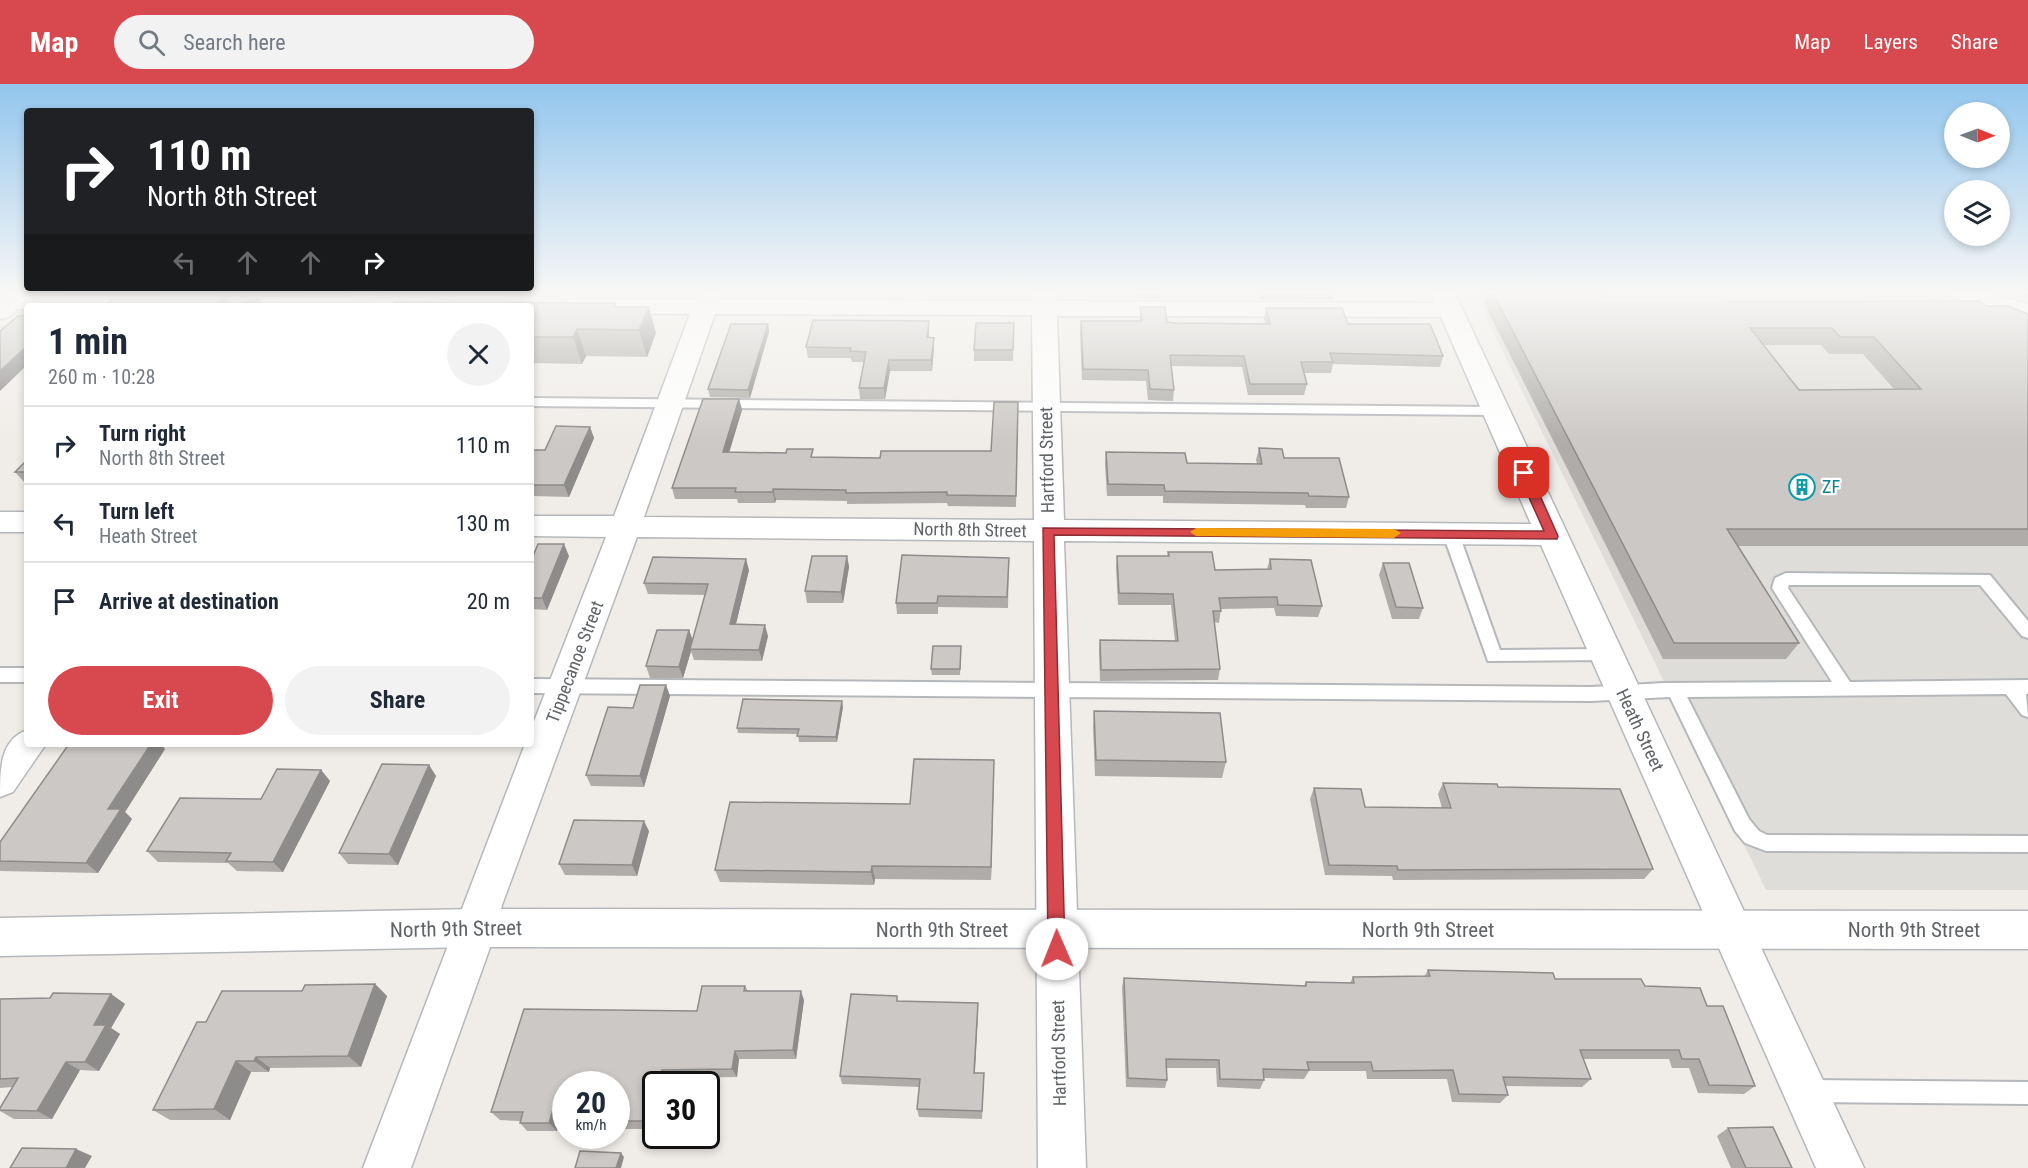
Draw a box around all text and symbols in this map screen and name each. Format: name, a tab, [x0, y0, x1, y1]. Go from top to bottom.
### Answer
search box	[114, 15, 534, 69]
text: Map	[30, 26, 78, 59]
icon: search	[135, 26, 168, 59]
text: Search here	[183, 30, 286, 55]
text: Map	[1794, 30, 1831, 54]
text: Layers	[1864, 30, 1918, 54]
text: Share	[1951, 30, 1998, 54]
north arrow	[1944, 102, 2010, 168]
map controls	[1944, 102, 2010, 246]
text: 110 m	[147, 131, 252, 180]
icon: right	[48, 132, 126, 210]
button: layers	[1944, 180, 2010, 246]
text: North 8th Street	[147, 181, 317, 213]
icon: left	[168, 246, 201, 279]
icon: ahead	[231, 246, 264, 279]
icon: ahead	[294, 246, 327, 279]
icon: right	[357, 246, 390, 279]
text: 1 min	[48, 321, 128, 363]
button: close	[447, 323, 510, 386]
text: 260 m · 10:28	[48, 365, 155, 389]
street label: Hartford Street	[1035, 407, 1058, 513]
text: Turn right	[99, 421, 186, 446]
icon: right	[48, 429, 81, 462]
text: 110 m	[456, 433, 510, 458]
text: North 8th Street	[99, 446, 225, 470]
pin	[1498, 447, 1549, 498]
icon: arrive	[1507, 456, 1540, 489]
building icon: ZF	[1787, 472, 1817, 502]
place label: ZF	[1822, 476, 1840, 497]
text: Turn left	[99, 499, 174, 524]
icon: left	[48, 507, 81, 540]
text: 130 m	[456, 511, 510, 536]
street label: North 8th Street	[913, 518, 1027, 541]
text: Heath Street	[99, 524, 197, 548]
icon: arrive	[48, 585, 81, 618]
text: Arrive at destination	[99, 589, 279, 614]
text: 20 m	[467, 589, 510, 614]
street label: Tippecanoe Street	[542, 598, 607, 726]
button: Exit	[48, 666, 273, 735]
button: Share	[285, 666, 510, 735]
street label: Heath Street	[1612, 685, 1669, 774]
street label: North 9th Street	[390, 916, 522, 942]
position arrow	[1025, 917, 1089, 981]
street label: North 9th Street	[876, 918, 1008, 942]
street label: North 9th Street	[1362, 918, 1494, 942]
street label: North 9th Street	[1848, 918, 1980, 942]
street label: Hartford Street	[1047, 1000, 1070, 1106]
speed limit sign: 30	[642, 1071, 720, 1149]
text: 20	[576, 1085, 606, 1120]
text: km/h	[576, 1116, 606, 1134]

